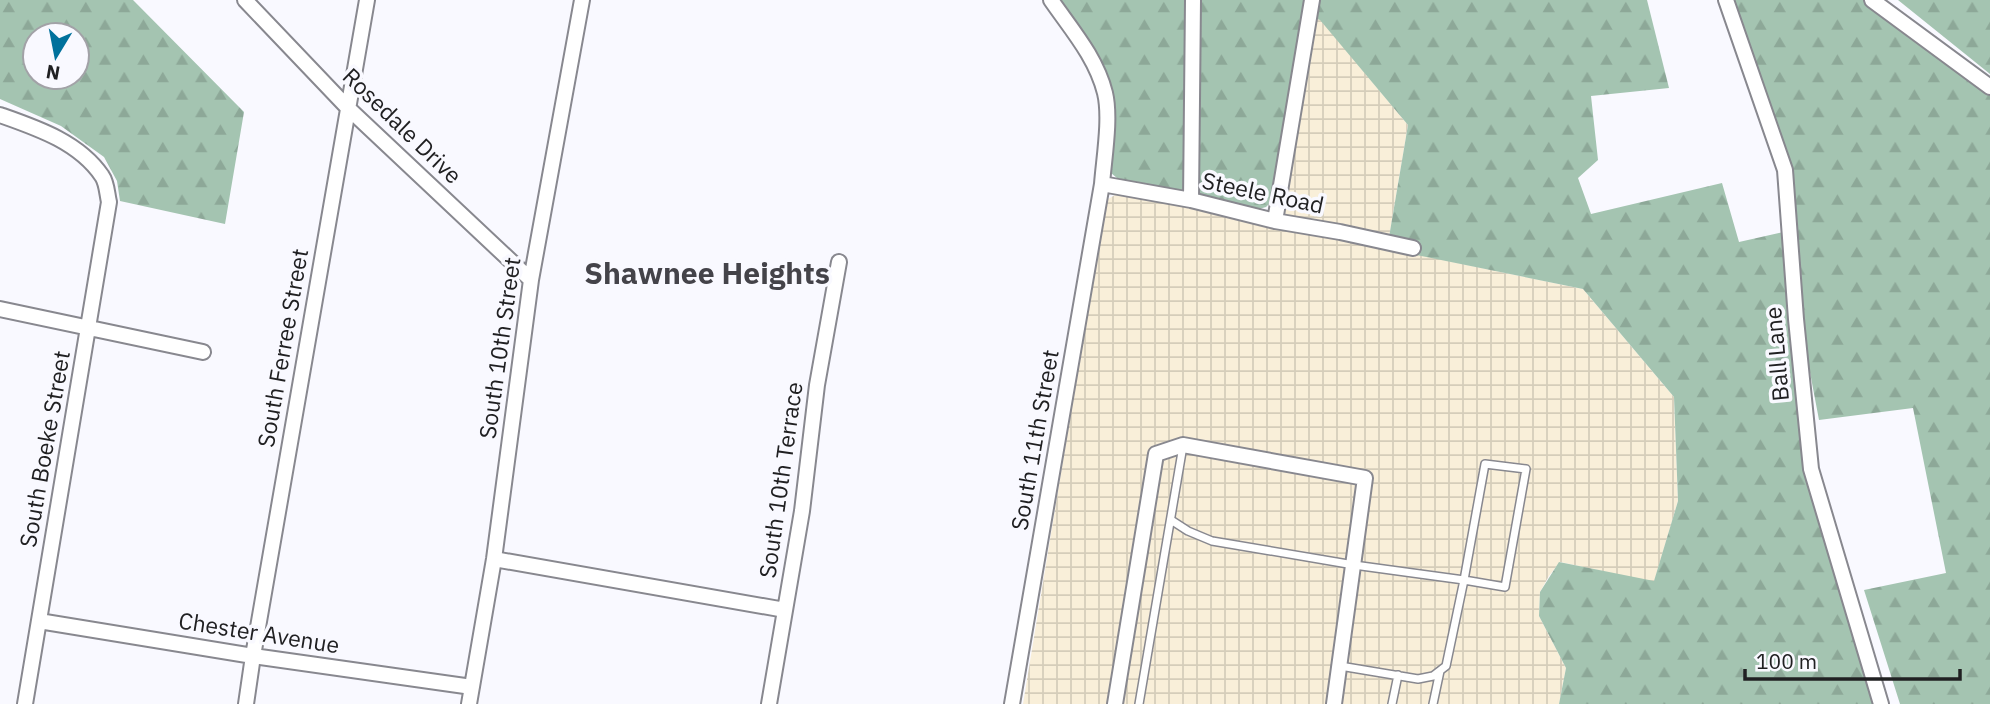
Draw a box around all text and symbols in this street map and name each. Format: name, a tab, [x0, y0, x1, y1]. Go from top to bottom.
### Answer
north arrow	[21, 21, 91, 91]
text: N	[44, 60, 62, 86]
street label: Rosedale Drive	[337, 61, 469, 190]
street label: Steele Road	[1200, 164, 1327, 220]
street label: South Ferree Street	[250, 246, 314, 450]
district label: Shawnee Heights	[584, 253, 830, 292]
street label: South 10th Street	[471, 255, 527, 441]
street label: Ball Lane	[1757, 306, 1795, 403]
street label: South 11th Street	[1003, 347, 1065, 533]
street label: South Boeke Street	[12, 348, 76, 550]
street label: South 10th Terrace	[751, 380, 809, 580]
street label: Chester Avenue	[177, 605, 342, 660]
scale bar	[1745, 638, 1960, 682]
text: 100 m	[1756, 647, 1817, 675]

